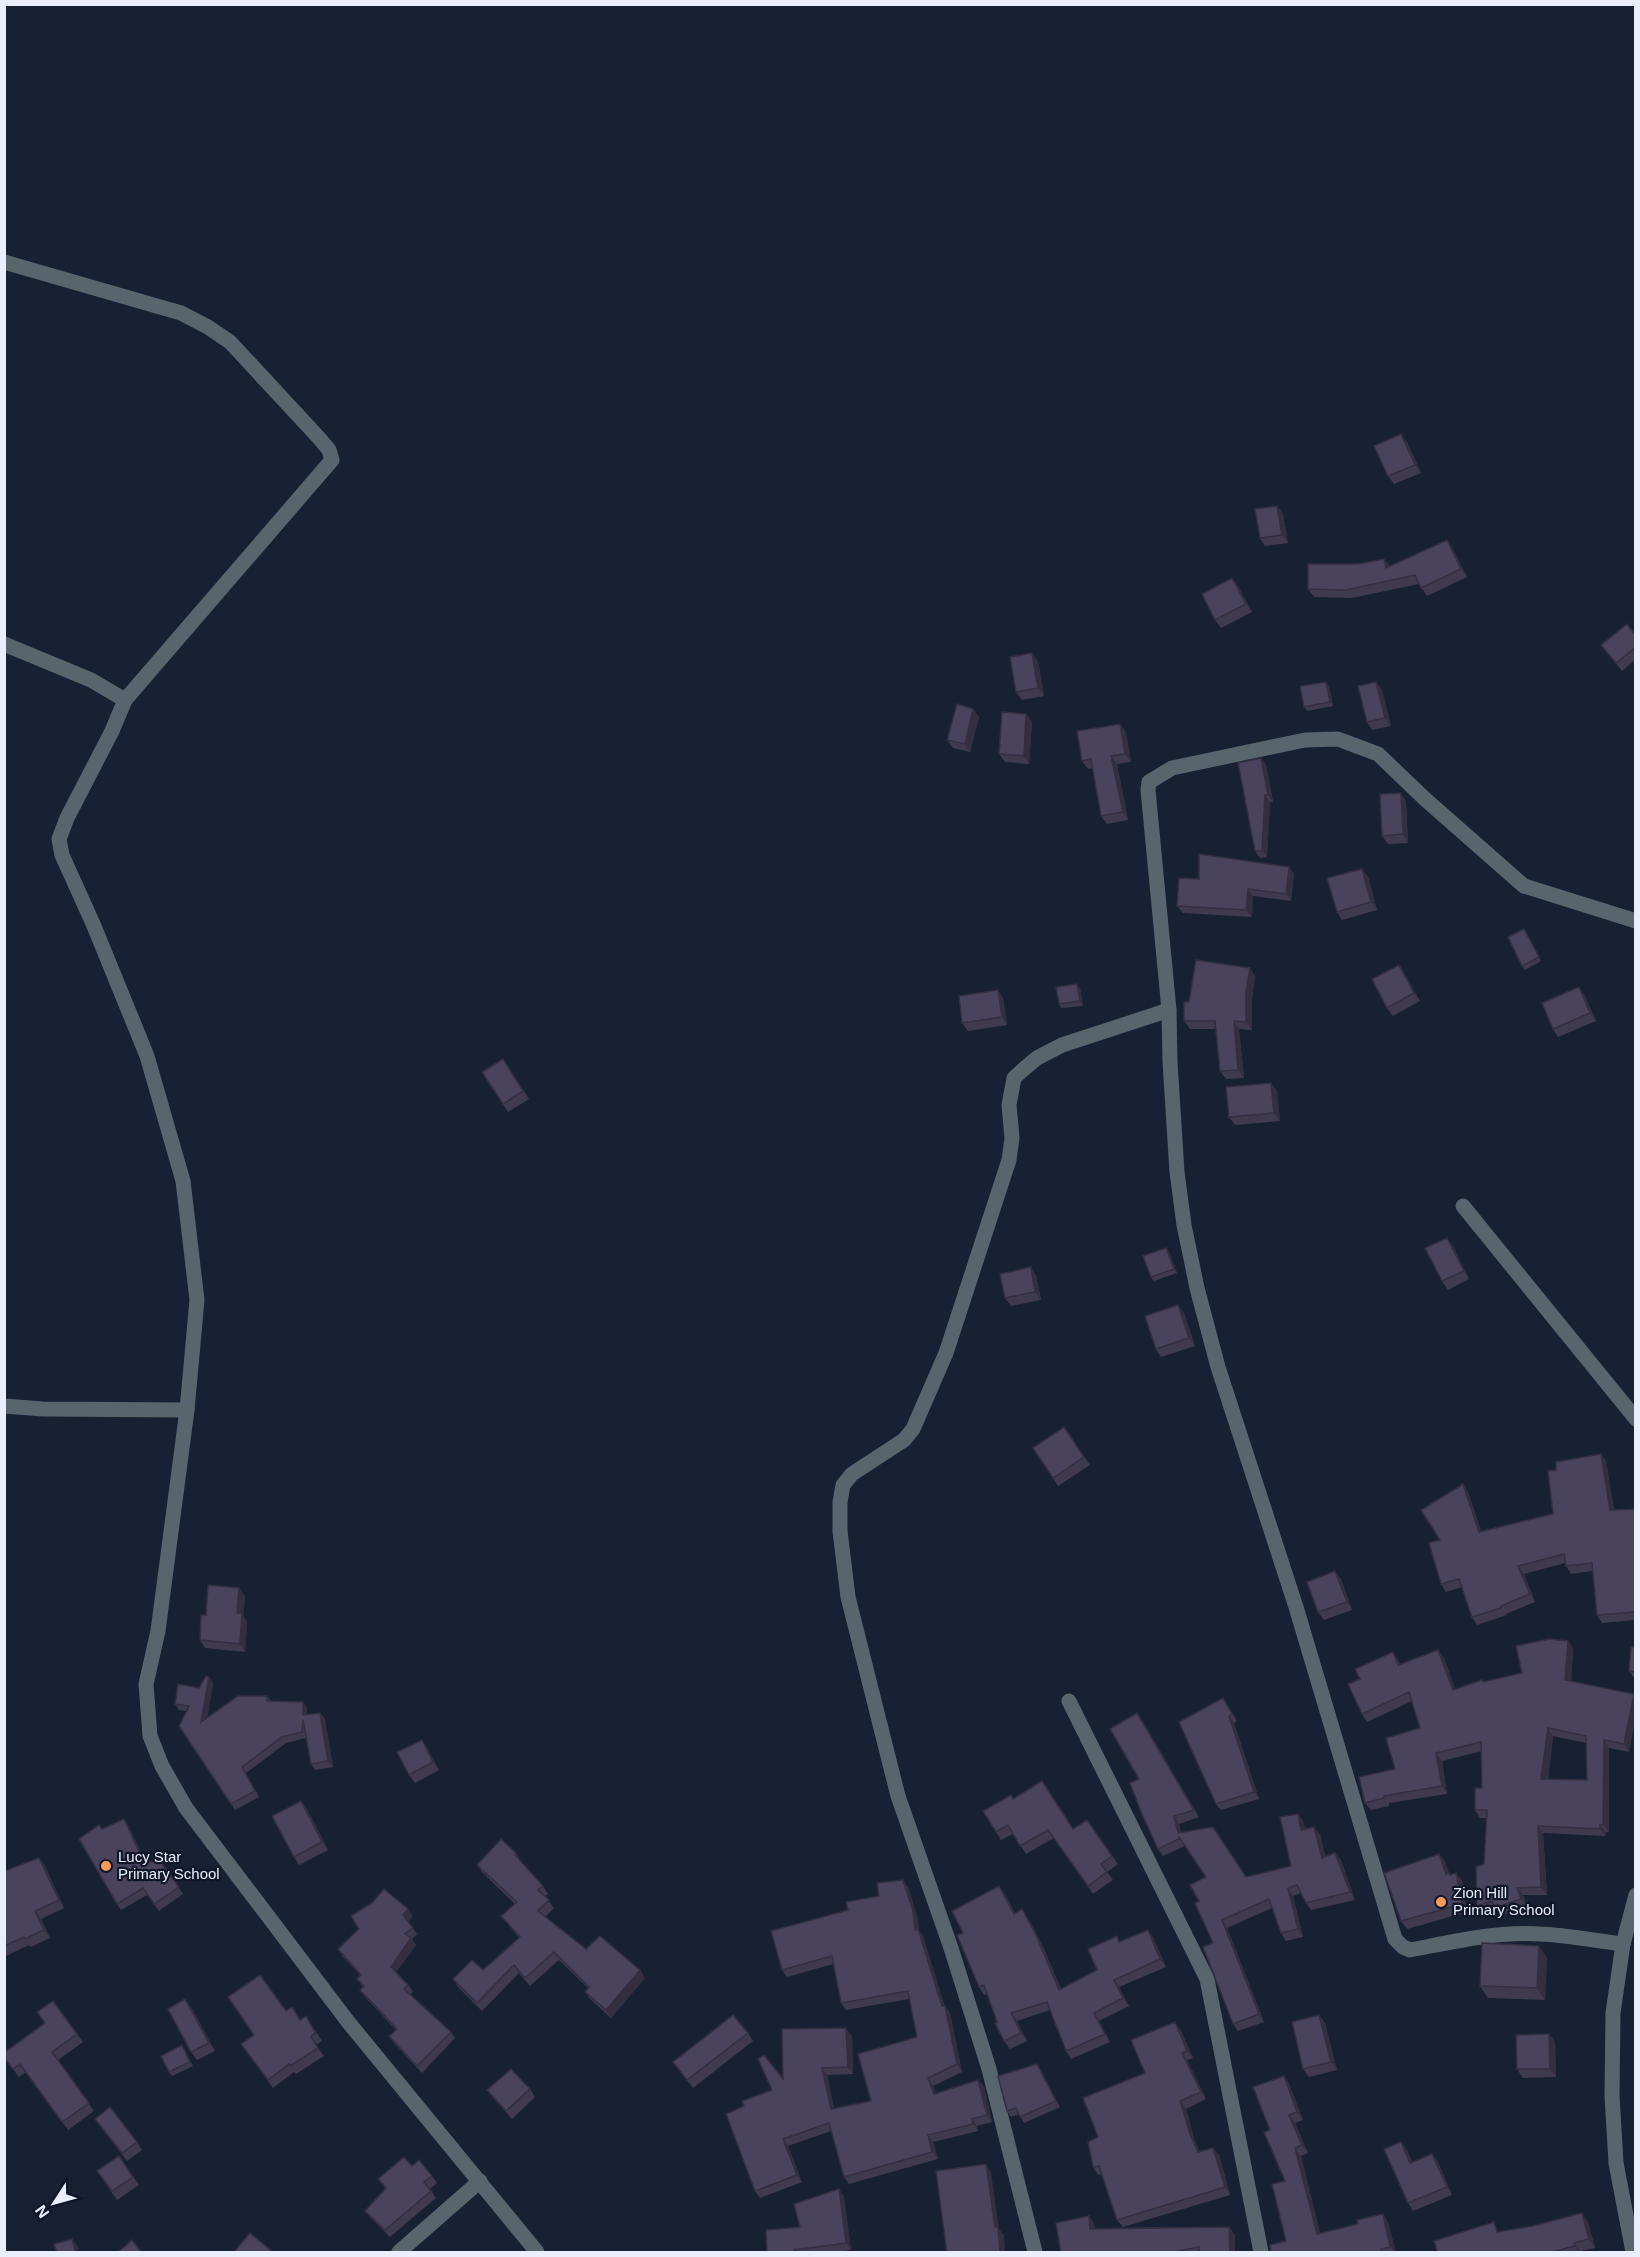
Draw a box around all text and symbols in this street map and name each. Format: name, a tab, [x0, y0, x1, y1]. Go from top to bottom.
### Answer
place label: Lucy Star Primary School	[118, 1848, 220, 1882]
marker: Lucy Star Primary School	[99, 1859, 113, 1873]
place label: Zion Hill Primary School	[1453, 1884, 1555, 1918]
marker: Zion Hill Primary School	[1434, 1895, 1448, 1909]
north arrow	[24, 2173, 84, 2233]
text: N	[32, 2202, 53, 2221]

